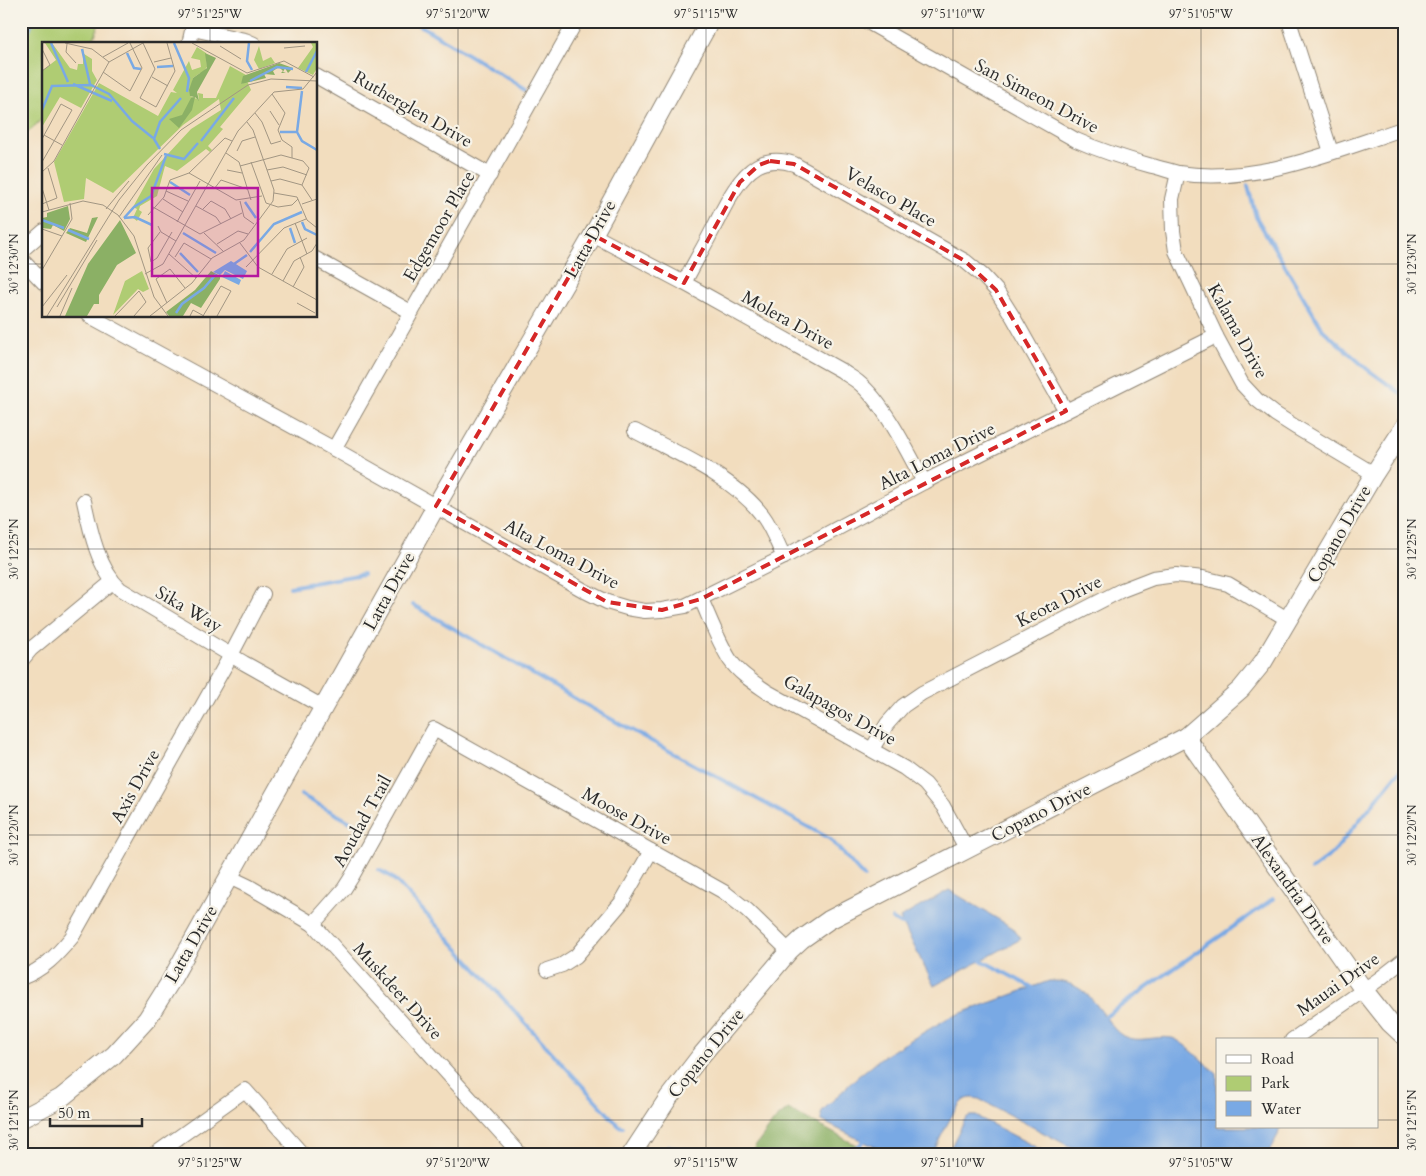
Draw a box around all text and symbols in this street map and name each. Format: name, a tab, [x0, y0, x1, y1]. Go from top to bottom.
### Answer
text: 97°51'25"W	[178, 6, 243, 22]
text: 97°51'20"W	[426, 6, 491, 22]
text: 97°51'15"W	[674, 6, 739, 22]
text: 97°51'10"W	[921, 6, 986, 22]
text: 97°51'05"W	[1169, 6, 1234, 22]
inset map	[42, 42, 318, 318]
street label: San Simeon Drive	[970, 53, 1103, 140]
street label: Rutherglen Drive	[348, 65, 477, 154]
street label: Velasco Place	[840, 161, 941, 234]
street label: Edgemoor Place	[398, 166, 481, 286]
street label: Latta Drive	[559, 195, 622, 283]
text: 30°12'30"N	[6, 233, 22, 294]
text: 30°12'30"N	[1404, 233, 1420, 294]
street label: Kalama Drive	[1201, 279, 1274, 383]
street label: Molera Drive	[737, 285, 838, 356]
street label: Alta Loma Drive	[875, 416, 1000, 497]
street label: Copano Drive	[1301, 481, 1378, 588]
street label: Alta Loma Drive	[500, 513, 624, 595]
text: 30°12'25"N	[6, 518, 22, 579]
text: 30°12'25"N	[1404, 518, 1420, 579]
street label: Latta Drive	[358, 547, 421, 635]
street label: Keota Drive	[1012, 569, 1106, 634]
street label: Sika Way	[151, 580, 227, 639]
street label: Galapagos Drive	[779, 669, 901, 752]
street label: Axis Drive	[105, 745, 166, 828]
street label: Aoudad Trail	[327, 770, 398, 872]
street label: Copano Drive	[987, 777, 1096, 848]
street label: Moose Drive	[577, 782, 676, 851]
text: 30°12'20"N	[6, 804, 22, 865]
text: 30°12'20"N	[1404, 804, 1420, 865]
street label: Alexandria Drive	[1245, 829, 1340, 950]
street label: Latta Drive	[159, 901, 224, 988]
street label: Muskdeer Drive	[347, 937, 448, 1046]
street label: Mauai Drive	[1292, 947, 1385, 1022]
street label: Copano Drive	[662, 1003, 750, 1104]
legend	[1216, 1038, 1378, 1128]
text: Road	[1261, 1049, 1294, 1069]
text: Park	[1261, 1073, 1290, 1093]
text: 30°12'15"N	[6, 1089, 22, 1150]
text: 30°12'15"N	[1404, 1089, 1420, 1150]
scale bar	[50, 1096, 142, 1128]
text: Water	[1260, 1099, 1302, 1119]
text: 50 m	[58, 1103, 90, 1123]
text: 97°51'25"W	[178, 1155, 243, 1171]
text: 97°51'20"W	[426, 1155, 491, 1171]
text: 97°51'15"W	[674, 1155, 739, 1171]
text: 97°51'10"W	[921, 1155, 986, 1171]
text: 97°51'05"W	[1169, 1155, 1234, 1171]

